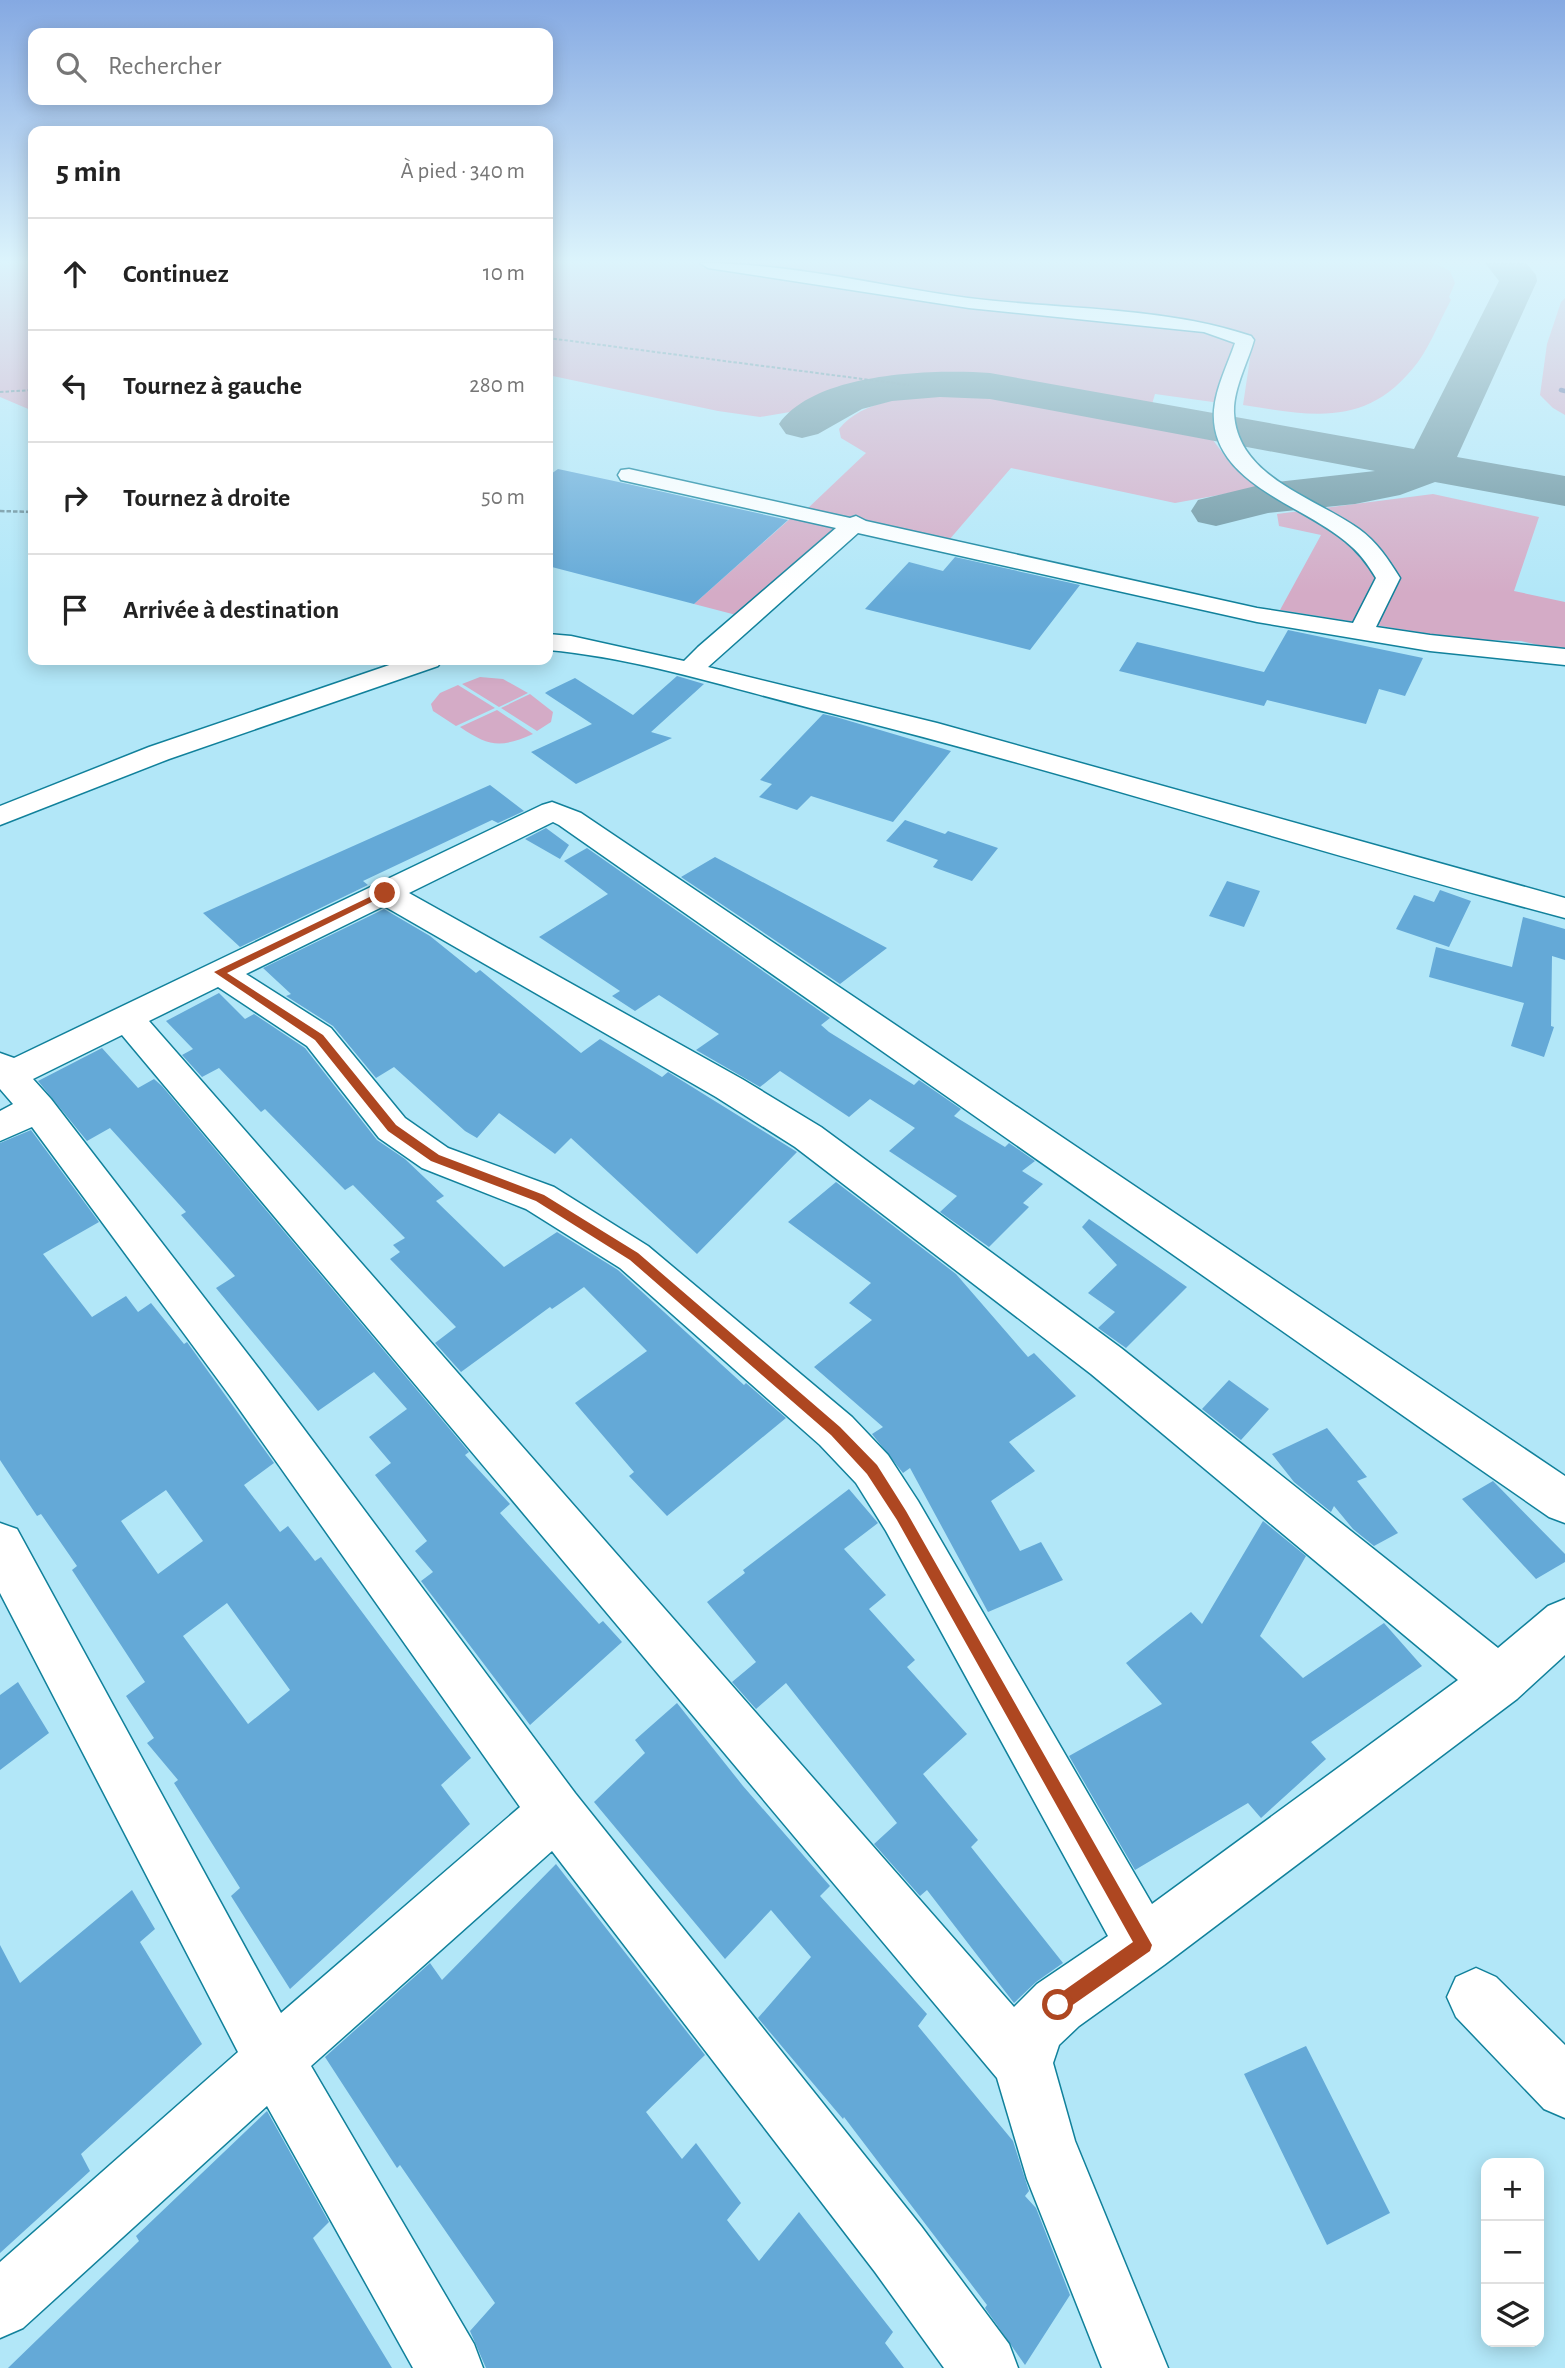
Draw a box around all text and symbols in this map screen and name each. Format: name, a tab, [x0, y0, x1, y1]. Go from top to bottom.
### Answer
search box	[28, 28, 553, 105]
icon: search	[52, 48, 90, 86]
text: Rechercher	[108, 53, 221, 79]
text: 5 min	[56, 157, 121, 187]
text: À pied · 340 m	[400, 160, 525, 183]
icon: ahead	[56, 255, 94, 293]
text: Continuez	[123, 261, 229, 287]
text: 10 m	[483, 262, 525, 285]
icon: left	[56, 367, 94, 405]
text: Tournez à gauche	[123, 373, 302, 399]
text: 280 m	[469, 374, 525, 397]
icon: right	[56, 479, 94, 517]
text: Tournez à droite	[123, 485, 290, 511]
text: 50 m	[481, 486, 525, 509]
icon: arrive	[56, 591, 94, 629]
text: Arrivée à destination	[123, 597, 339, 623]
route end	[369, 877, 400, 908]
route start	[1042, 1989, 1073, 2020]
map controls	[1481, 2158, 1544, 2347]
button: +	[1481, 2158, 1544, 2221]
button: −	[1481, 2221, 1544, 2284]
button: layers	[1481, 2284, 1544, 2347]

